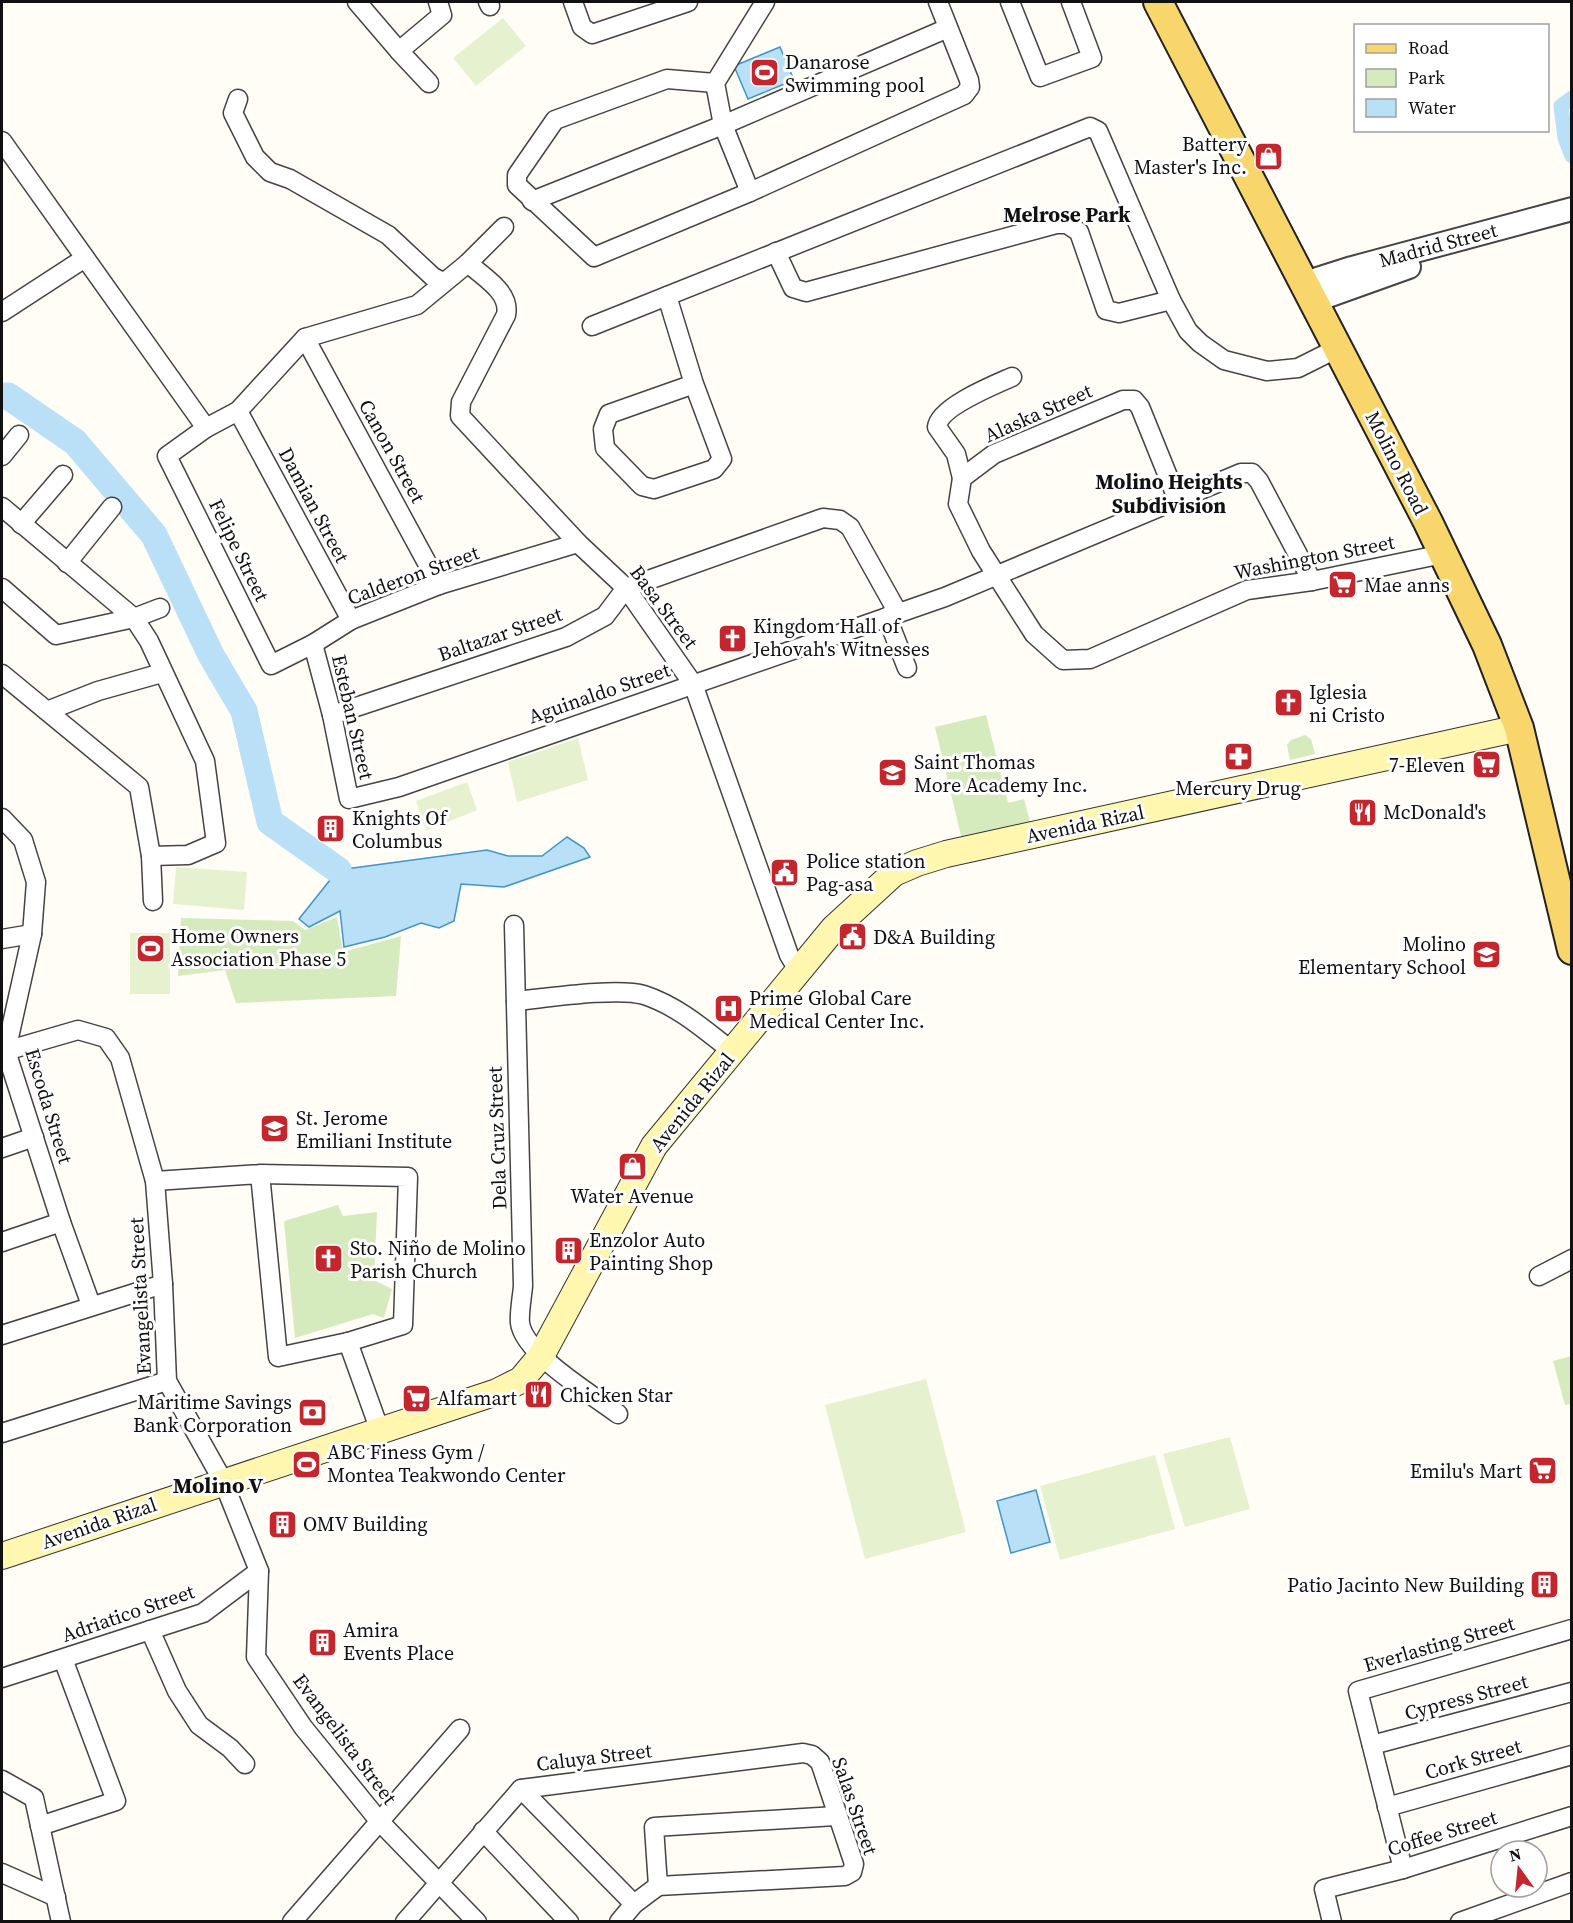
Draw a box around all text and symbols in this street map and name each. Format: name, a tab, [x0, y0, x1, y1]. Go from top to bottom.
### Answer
legend	[1354, 24, 1549, 132]
text: Road	[1408, 35, 1449, 60]
place label: Danarose Swimming pool	[785, 48, 925, 99]
sports icon: Danarose Swimming pool	[748, 57, 780, 89]
text: Park	[1408, 65, 1445, 90]
text: Water	[1408, 95, 1456, 120]
place label: Battery Master's Inc.	[1134, 130, 1248, 181]
shop icon: Battery Master's Inc.	[1252, 140, 1284, 172]
district label: Melrose Park	[1003, 200, 1131, 229]
street label: Madrid Street	[1376, 216, 1501, 274]
street label: Alaska Street	[980, 377, 1097, 449]
street label: Canon Street	[352, 394, 432, 508]
street label: Molino Road	[1359, 406, 1436, 520]
street label: Damian Street	[272, 442, 356, 568]
district label: Molino Heights Subdivision	[1095, 467, 1243, 520]
street label: Felipe Street	[202, 494, 276, 606]
street label: Washington Street	[1231, 528, 1397, 586]
street label: Calderon Street	[343, 538, 483, 612]
street label: Basa Street	[623, 559, 705, 655]
supermarket icon: Mae anns	[1327, 569, 1359, 601]
place label: Mae anns	[1364, 571, 1450, 599]
street label: Baltazar Street	[434, 600, 566, 668]
place label: Kingdom Hall of Jehovah's Witnesses	[752, 612, 930, 663]
church icon: Kingdom Hall of Jehovah's Witnesses	[716, 622, 748, 654]
street label: Esteban Street	[325, 652, 381, 783]
street label: Aguinaldo Street	[524, 655, 674, 730]
place label: Iglesia ni Cristo	[1309, 678, 1385, 729]
church icon: Iglesia ni Cristo	[1272, 687, 1304, 719]
pharmacy icon: Mercury Drug	[1222, 741, 1254, 773]
place label: Saint Thomas More Academy Inc.	[914, 748, 1088, 799]
supermarket icon: 7-Eleven	[1470, 749, 1502, 781]
place label: 7-Eleven	[1389, 751, 1465, 779]
school or university icon: Saint Thomas More Academy Inc.	[877, 757, 909, 789]
place label: Mercury Drug	[1175, 774, 1301, 802]
restaurant icon: McDonald's	[1346, 796, 1378, 828]
street label: Avenida Rizal	[1023, 798, 1147, 850]
place label: McDonald's	[1383, 798, 1486, 826]
place label: Knights Of Columbus	[352, 804, 448, 855]
building icon: Knights Of Columbus	[315, 813, 347, 845]
place label: Police station Pag-asa	[806, 847, 926, 898]
public building icon: Police station Pag-asa	[769, 856, 801, 888]
public building icon: D&A Building	[836, 921, 868, 953]
place label: Home Owners Association Phase 5	[171, 922, 346, 973]
place label: D&A Building	[873, 923, 995, 951]
place label: Molino Elementary School	[1298, 930, 1466, 981]
sports icon: Home Owners Association Phase 5	[134, 932, 166, 964]
school or university icon: Molino Elementary School	[1471, 939, 1503, 971]
place label: Prime Global Care Medical Center Inc.	[749, 984, 925, 1035]
hospital icon: Prime Global Care Medical Center Inc.	[712, 993, 744, 1025]
street label: Escoda Street	[18, 1045, 80, 1168]
street label: Avenida Rizal	[643, 1046, 741, 1158]
street label: Dela Cruz Street	[480, 1066, 513, 1210]
place label: St. Jerome Emiliani Institute	[296, 1104, 452, 1155]
school or university icon: St. Jerome Emiliani Institute	[259, 1113, 291, 1145]
shop icon: Water Avenue	[616, 1150, 648, 1182]
place label: Water Avenue	[570, 1182, 694, 1210]
street label: Evangelista Street	[122, 1216, 158, 1375]
place label: Enzolor Auto Painting Shop	[589, 1226, 713, 1277]
place label: Sto. Niño de Molino Parish Church	[350, 1234, 526, 1285]
building icon: Enzolor Auto Painting Shop	[552, 1235, 584, 1267]
church icon: Sto. Niño de Molino Parish Church	[313, 1243, 345, 1275]
restaurant icon: Chicken Star	[523, 1379, 555, 1411]
place label: Chicken Star	[560, 1381, 673, 1409]
supermarket icon: Alfamart	[400, 1382, 432, 1414]
place label: Alfamart	[437, 1384, 517, 1412]
place label: Maritime Savings Bank Corporation	[133, 1388, 292, 1439]
bank icon: Maritime Savings Bank Corporation	[297, 1397, 329, 1429]
place label: ABC Finess Gym / Montea Teakwondo Center	[327, 1438, 566, 1489]
sports icon: ABC Finess Gym / Montea Teakwondo Center	[290, 1448, 322, 1480]
supermarket icon: Emilu's Mart	[1527, 1455, 1559, 1487]
place label: Emilu's Mart	[1410, 1457, 1522, 1485]
district label: Molino V	[173, 1470, 264, 1500]
street label: Avenida Rizal	[38, 1490, 160, 1556]
building icon: OMV Building	[266, 1508, 298, 1540]
place label: OMV Building	[303, 1510, 428, 1538]
building icon: Patio Jacinto New Building	[1529, 1569, 1561, 1601]
place label: Patio Jacinto New Building	[1287, 1571, 1524, 1599]
street label: Adriatico Street	[58, 1577, 198, 1649]
street label: Everlasting Street	[1360, 1609, 1518, 1679]
place label: Amira Events Place	[343, 1616, 454, 1667]
building icon: Amira Events Place	[306, 1626, 338, 1658]
street label: Cypress Street	[1401, 1667, 1531, 1727]
street label: Evangelista Street	[286, 1668, 404, 1811]
street label: Cork Street	[1421, 1732, 1525, 1786]
street label: Caluya Street	[535, 1736, 654, 1778]
street label: Salas Street	[825, 1754, 885, 1859]
street label: Coffee Street	[1384, 1803, 1501, 1863]
north arrow	[1489, 1839, 1549, 1899]
text: N	[1507, 1842, 1524, 1867]

